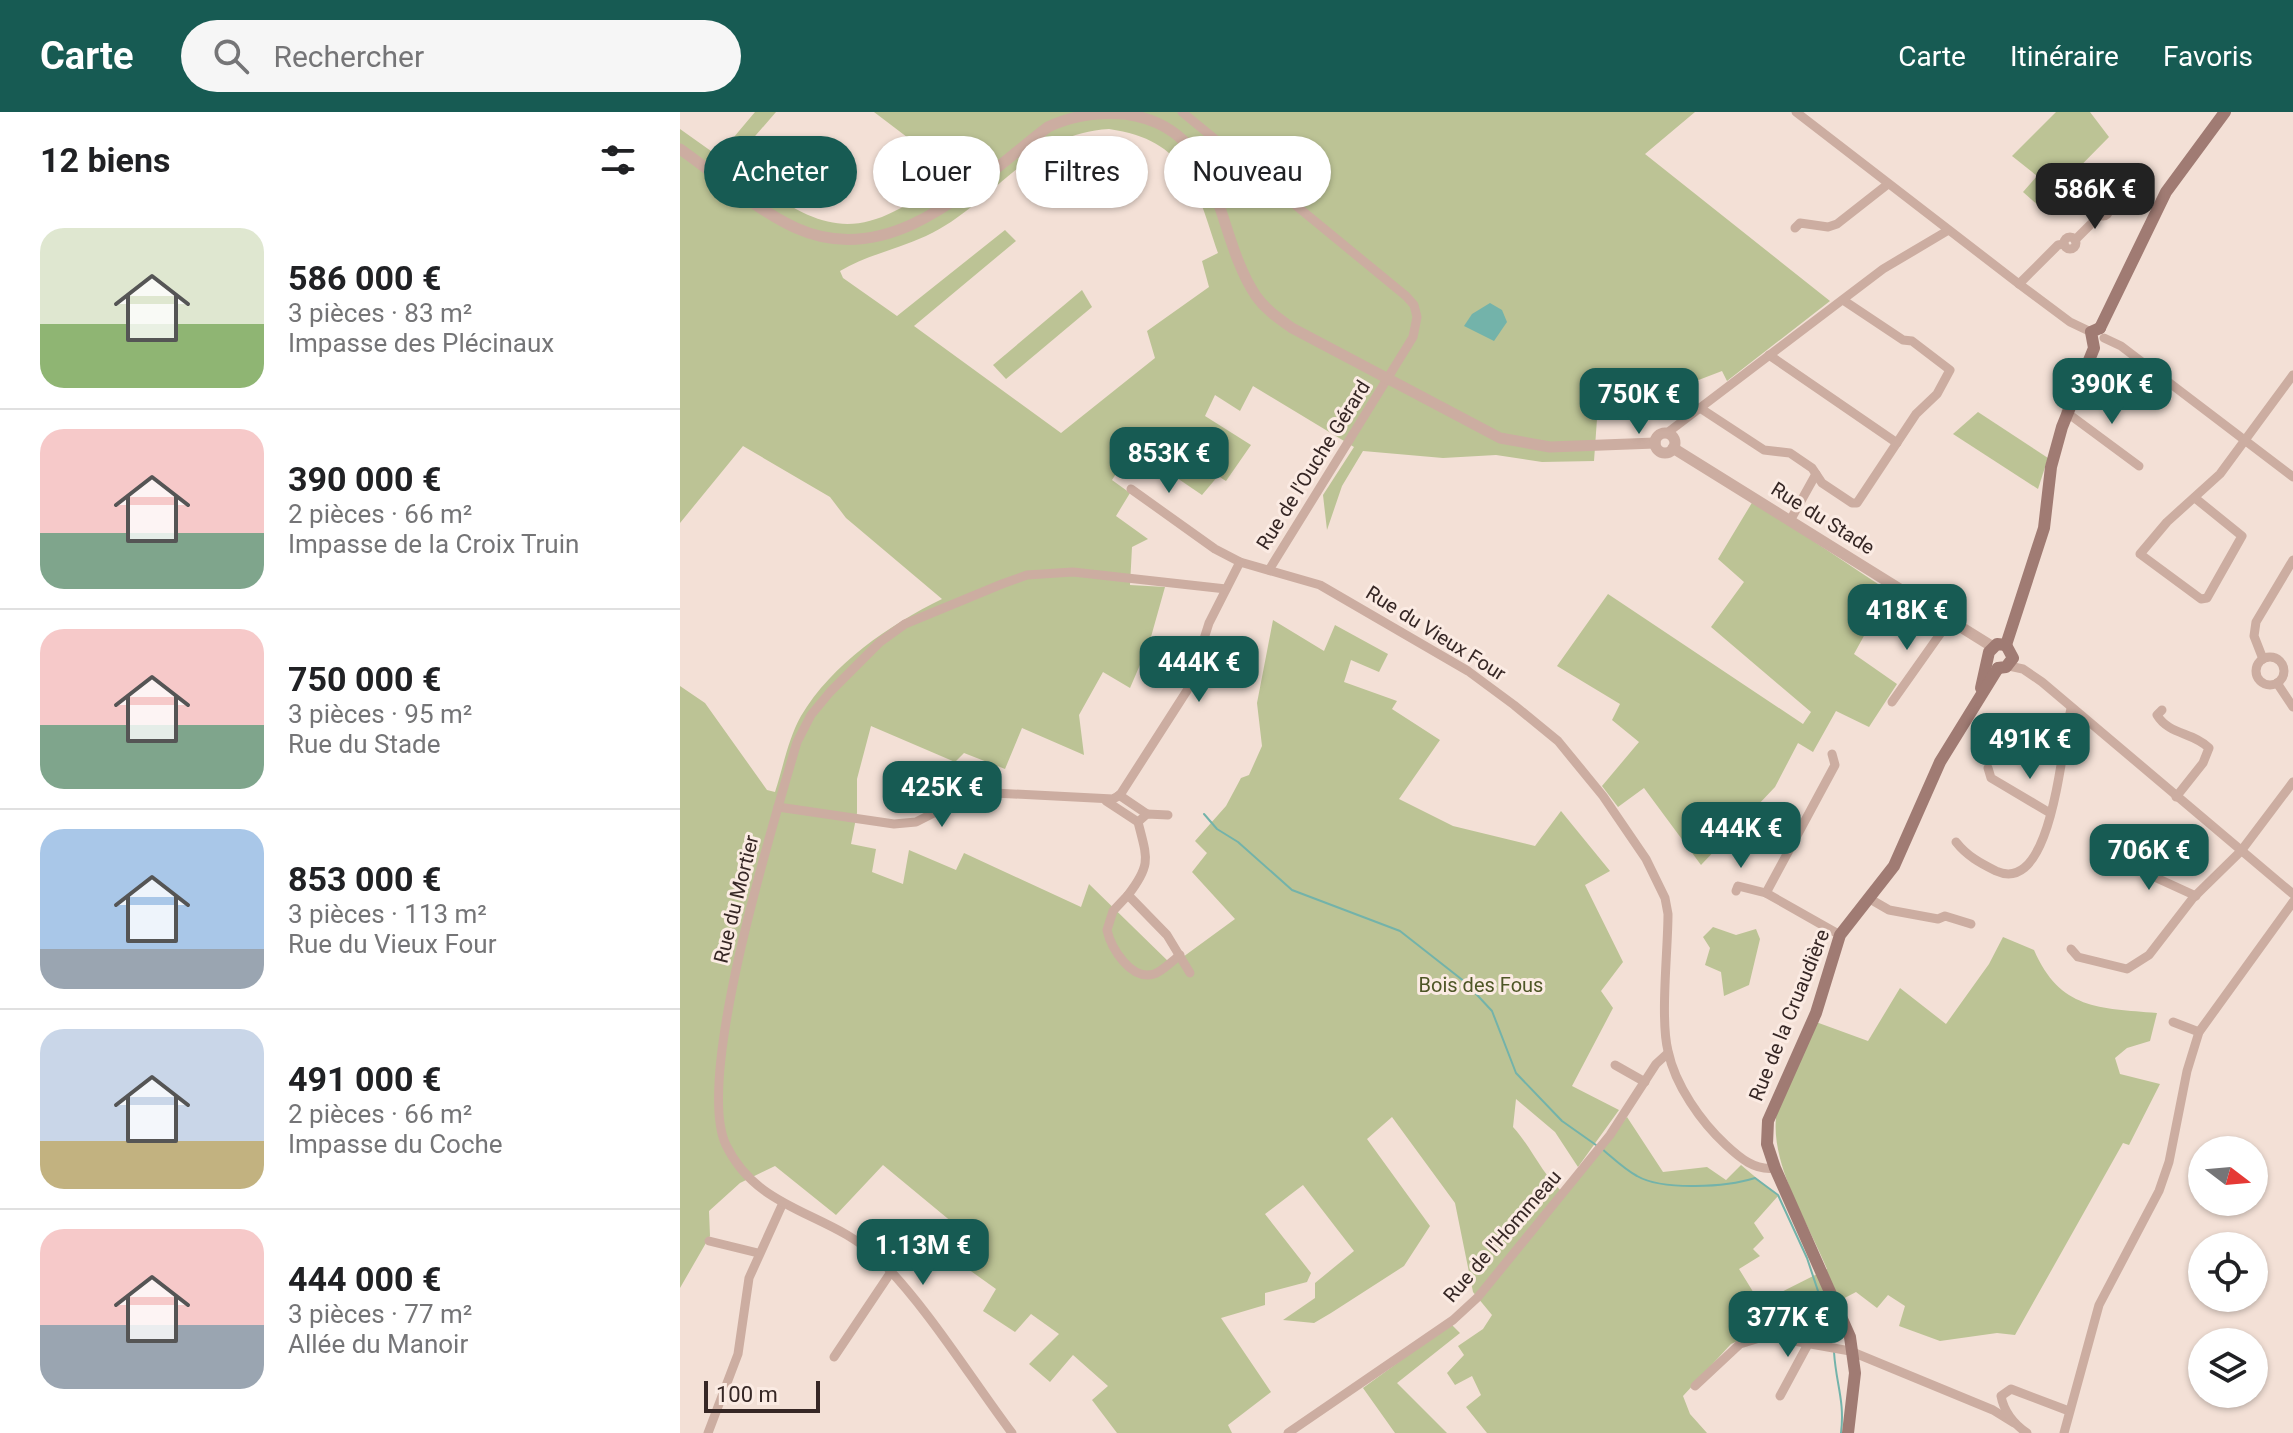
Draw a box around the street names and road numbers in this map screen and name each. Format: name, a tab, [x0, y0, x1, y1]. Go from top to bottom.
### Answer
street label: Rue de l'Ouche Gérard	[1251, 376, 1375, 554]
street label: Rue du Stade	[1767, 477, 1879, 559]
street label: Rue du Vieux Four	[1362, 580, 1511, 686]
street label: Rue du Mortier	[708, 832, 764, 966]
street label: Rue de la Cruaudière	[1744, 926, 1834, 1104]
street label: Rue de l'Hommeau	[1438, 1165, 1566, 1307]

